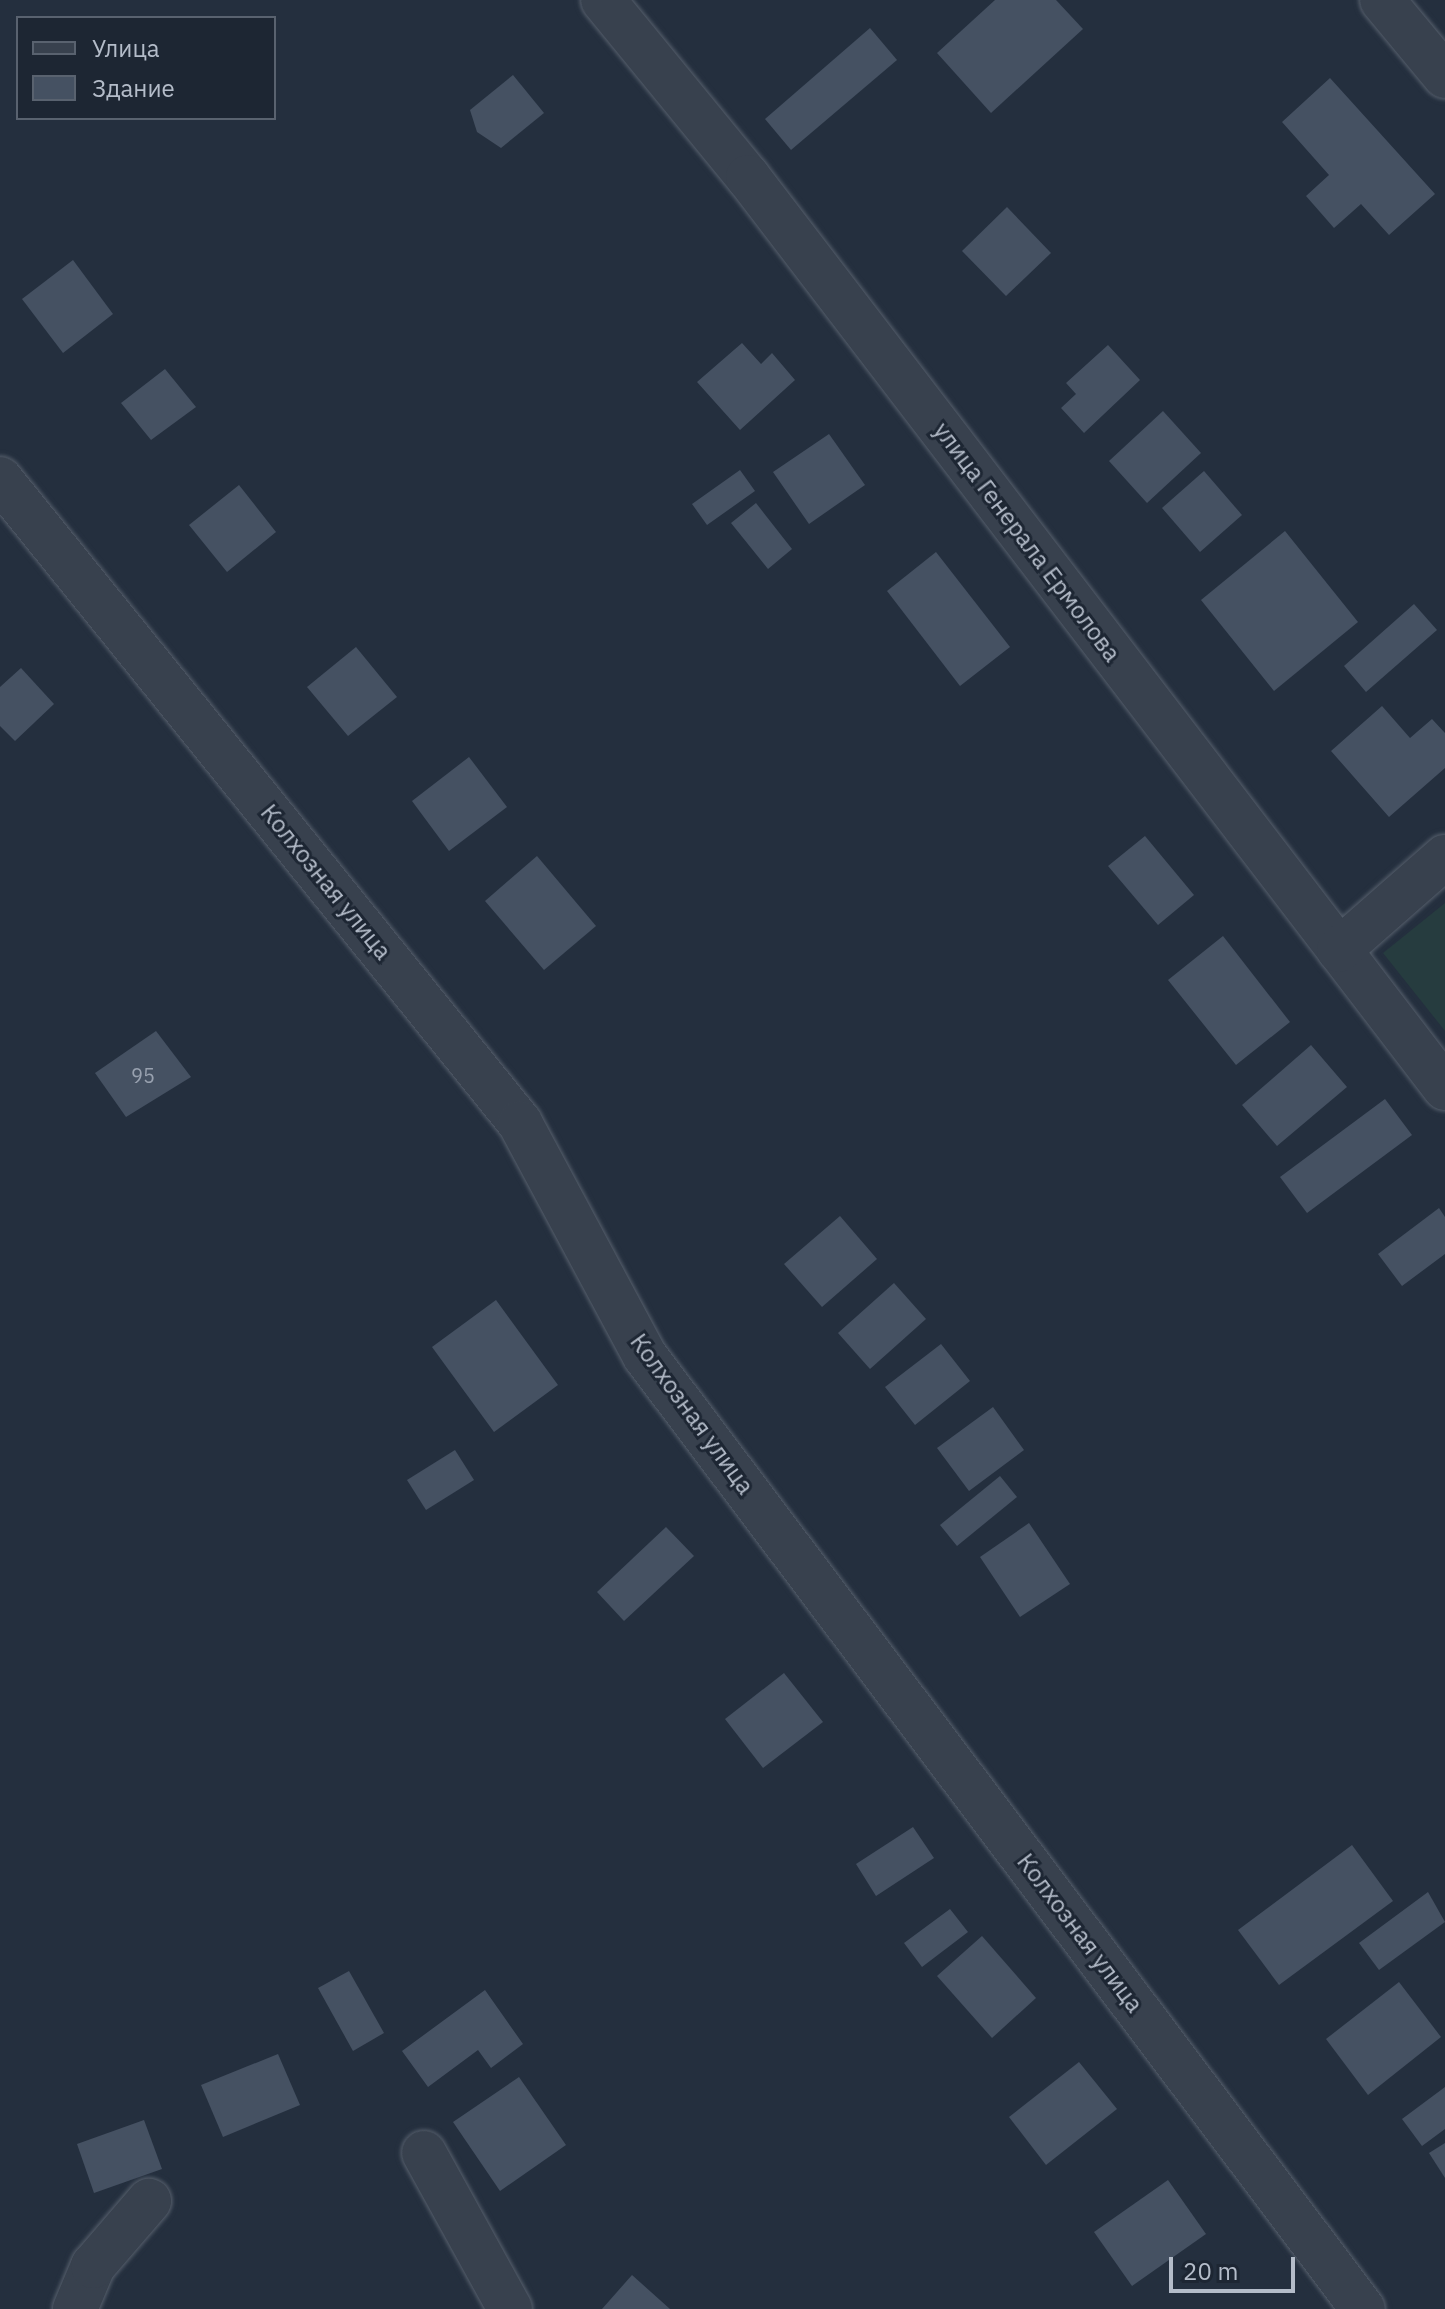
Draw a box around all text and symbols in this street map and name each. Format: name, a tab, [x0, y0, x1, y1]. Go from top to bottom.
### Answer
legend	[16, 16, 276, 120]
text: Улица	[92, 32, 160, 64]
text: Здание	[92, 72, 175, 104]
street label: улица Генерала Ермолова	[928, 417, 1126, 667]
street label: Колхозная улица	[255, 799, 397, 965]
house number: 95	[131, 1063, 155, 1087]
street label: Колхозная улица	[624, 1328, 760, 1500]
street label: Колхозная улица	[1011, 1848, 1149, 2018]
scale bar	[1173, 2241, 1299, 2291]
text: 20 m	[1183, 2255, 1238, 2287]

